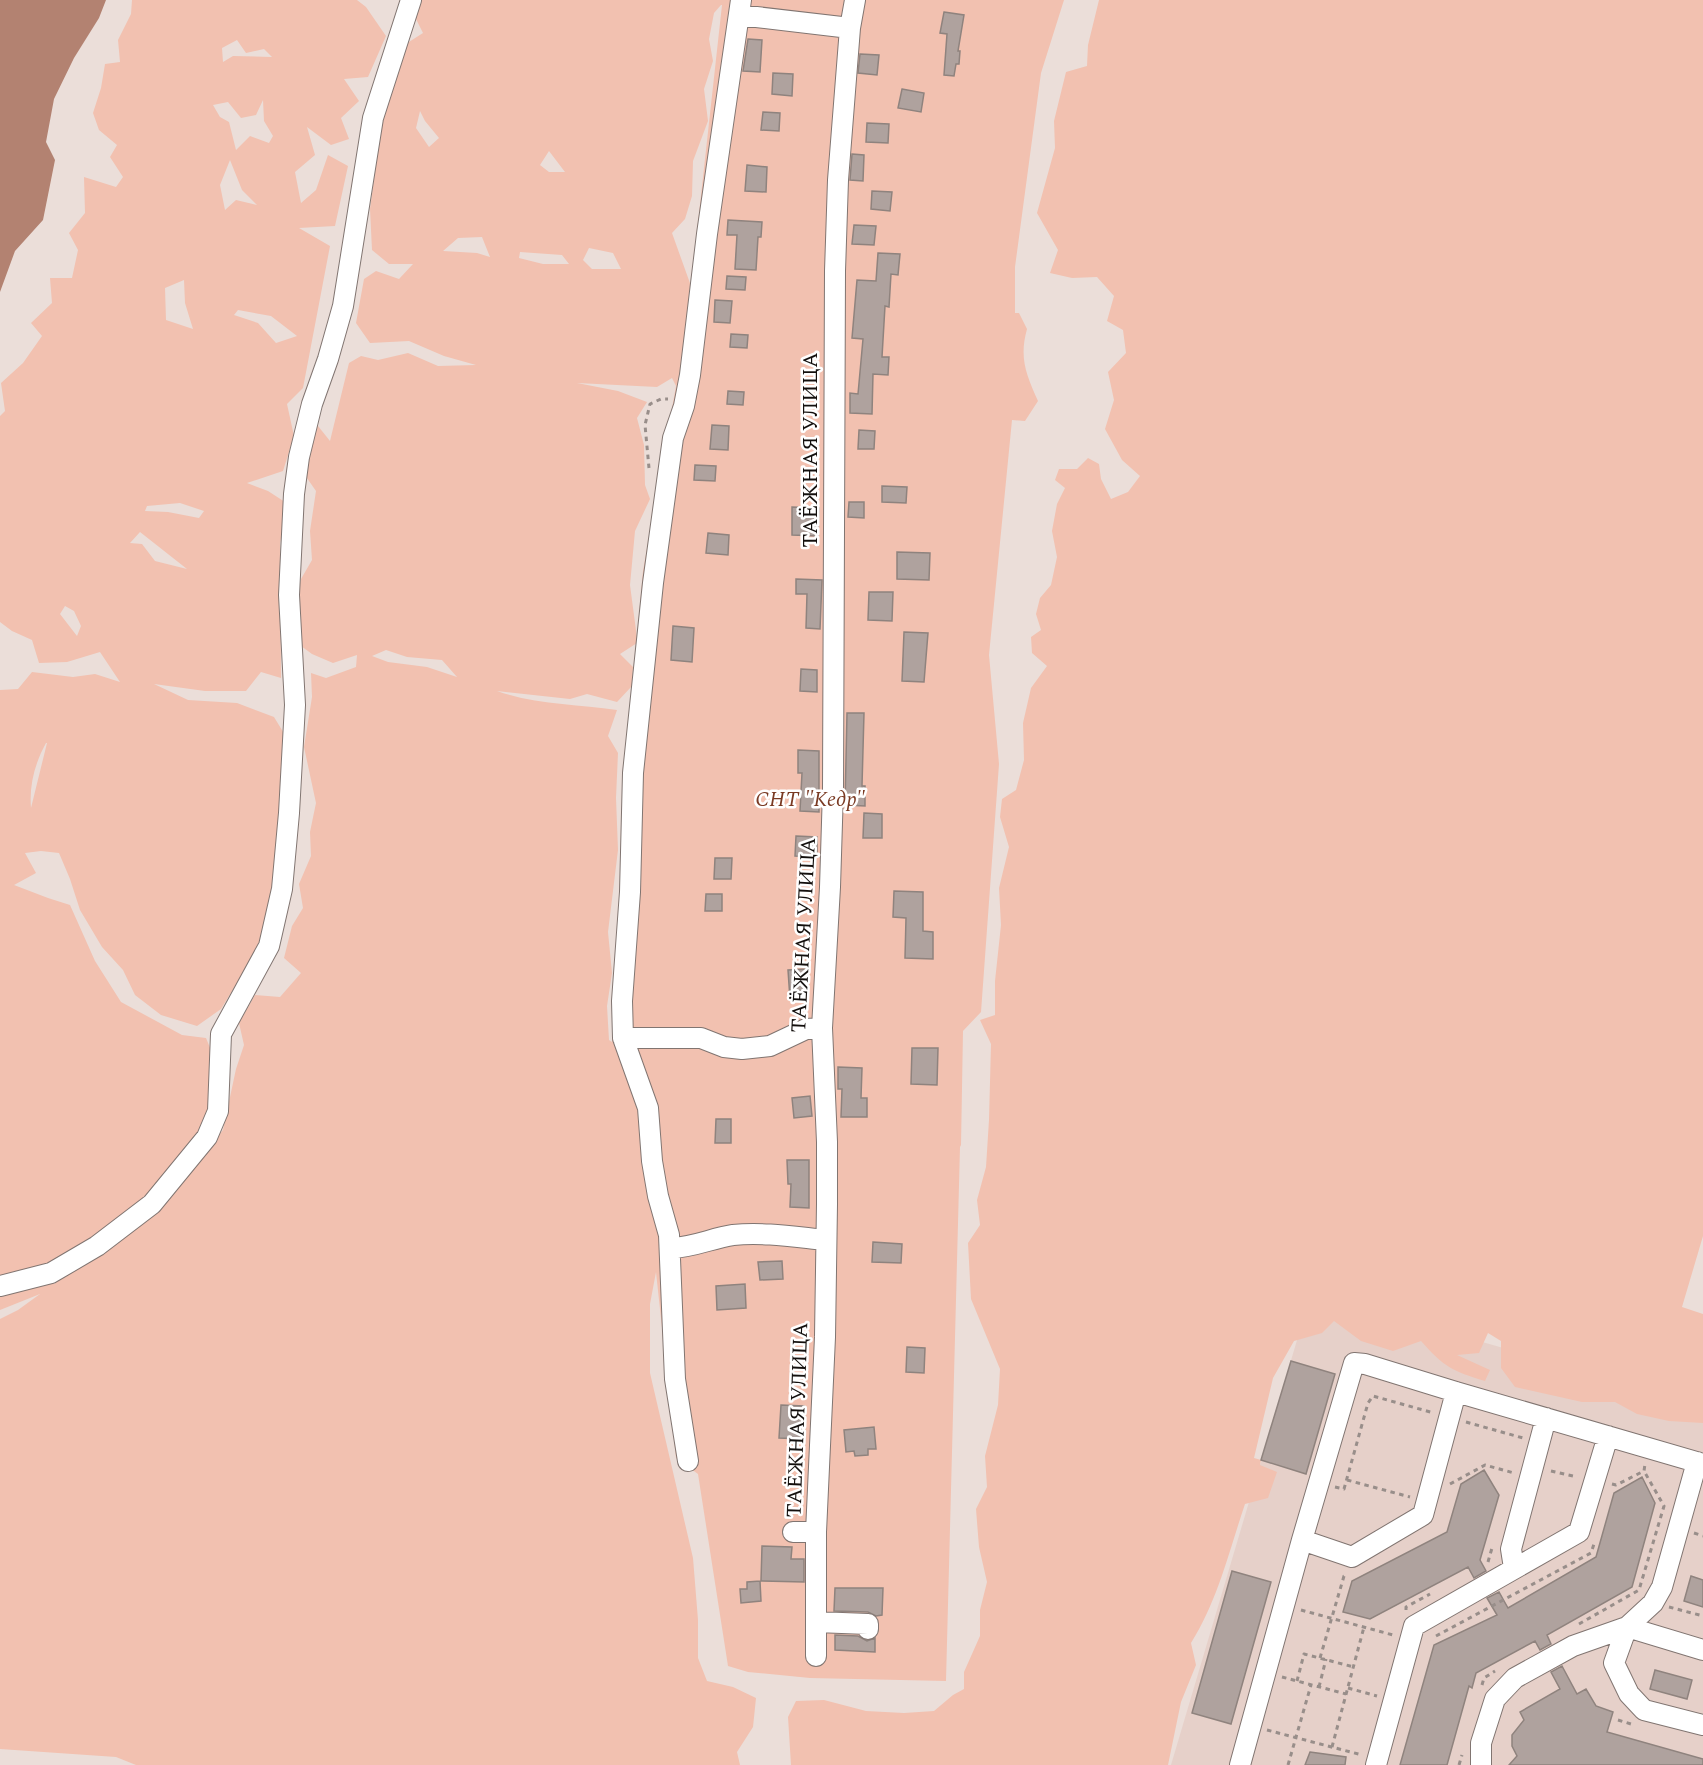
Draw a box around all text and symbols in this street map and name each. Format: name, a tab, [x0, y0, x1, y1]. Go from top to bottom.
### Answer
street label: ТАЁЖНАЯ УЛИЦА	[795, 352, 827, 548]
park label: СНТ "Кедр"	[755, 784, 865, 816]
street label: ТАЁЖНАЯ УЛИЦА	[783, 836, 825, 1033]
street label: ТАЁЖНАЯ УЛИЦА	[779, 1322, 817, 1518]

